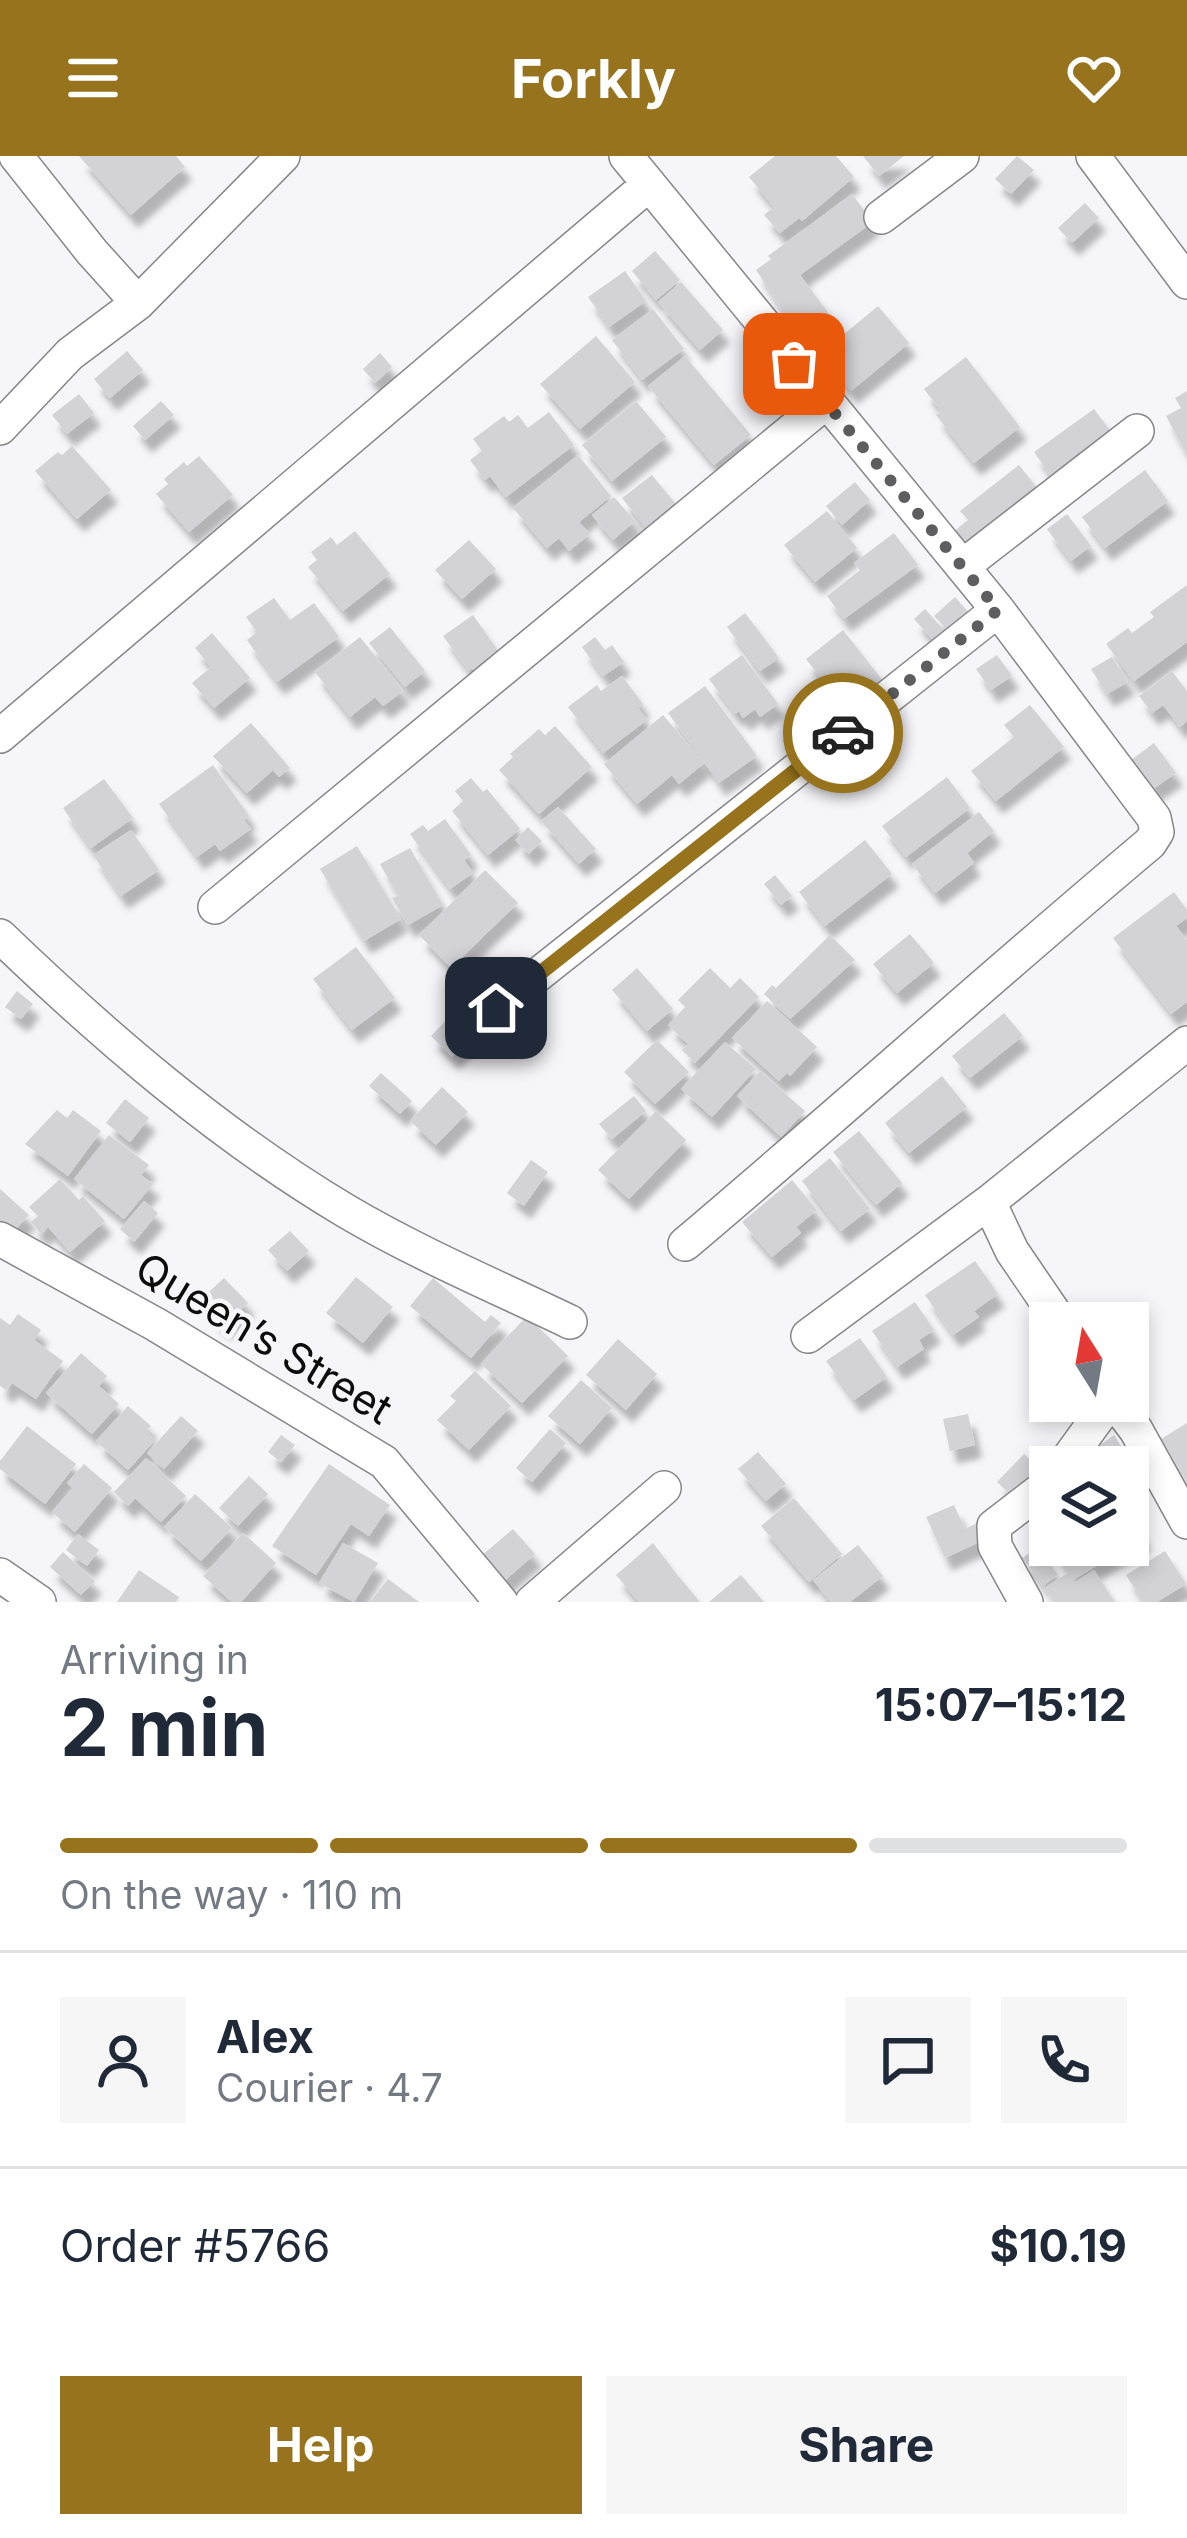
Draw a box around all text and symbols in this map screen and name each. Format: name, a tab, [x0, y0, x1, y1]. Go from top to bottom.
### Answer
icon: menu	[60, 45, 126, 111]
icon: heart	[1061, 45, 1127, 111]
text: Forkly	[511, 46, 676, 111]
pin	[743, 313, 845, 415]
icon: bag	[761, 331, 827, 397]
courier	[783, 673, 903, 793]
icon: car	[810, 700, 876, 766]
pin	[445, 957, 547, 1059]
icon: home	[463, 975, 529, 1041]
street label: Queen’s Street	[127, 1241, 402, 1434]
north arrow	[1029, 1302, 1149, 1422]
map controls	[1029, 1302, 1149, 1566]
button: layers	[1029, 1446, 1149, 1566]
text: Arriving in	[60, 1636, 249, 1683]
text: 15:07–15:12	[875, 1677, 1127, 1732]
text: 2 min	[60, 1680, 268, 1775]
text: On the way · 110 m	[60, 1871, 403, 1918]
button: person	[60, 1997, 186, 2123]
button: chat	[845, 1997, 971, 2123]
button: phone	[1001, 1997, 1127, 2123]
text: Alex	[216, 2009, 314, 2064]
text: Courier · 4.7	[216, 2064, 443, 2111]
text: Order #5766	[60, 2218, 330, 2273]
text: $10.19	[990, 2218, 1127, 2273]
button: Help	[60, 2376, 582, 2514]
button: Share	[606, 2376, 1127, 2514]

